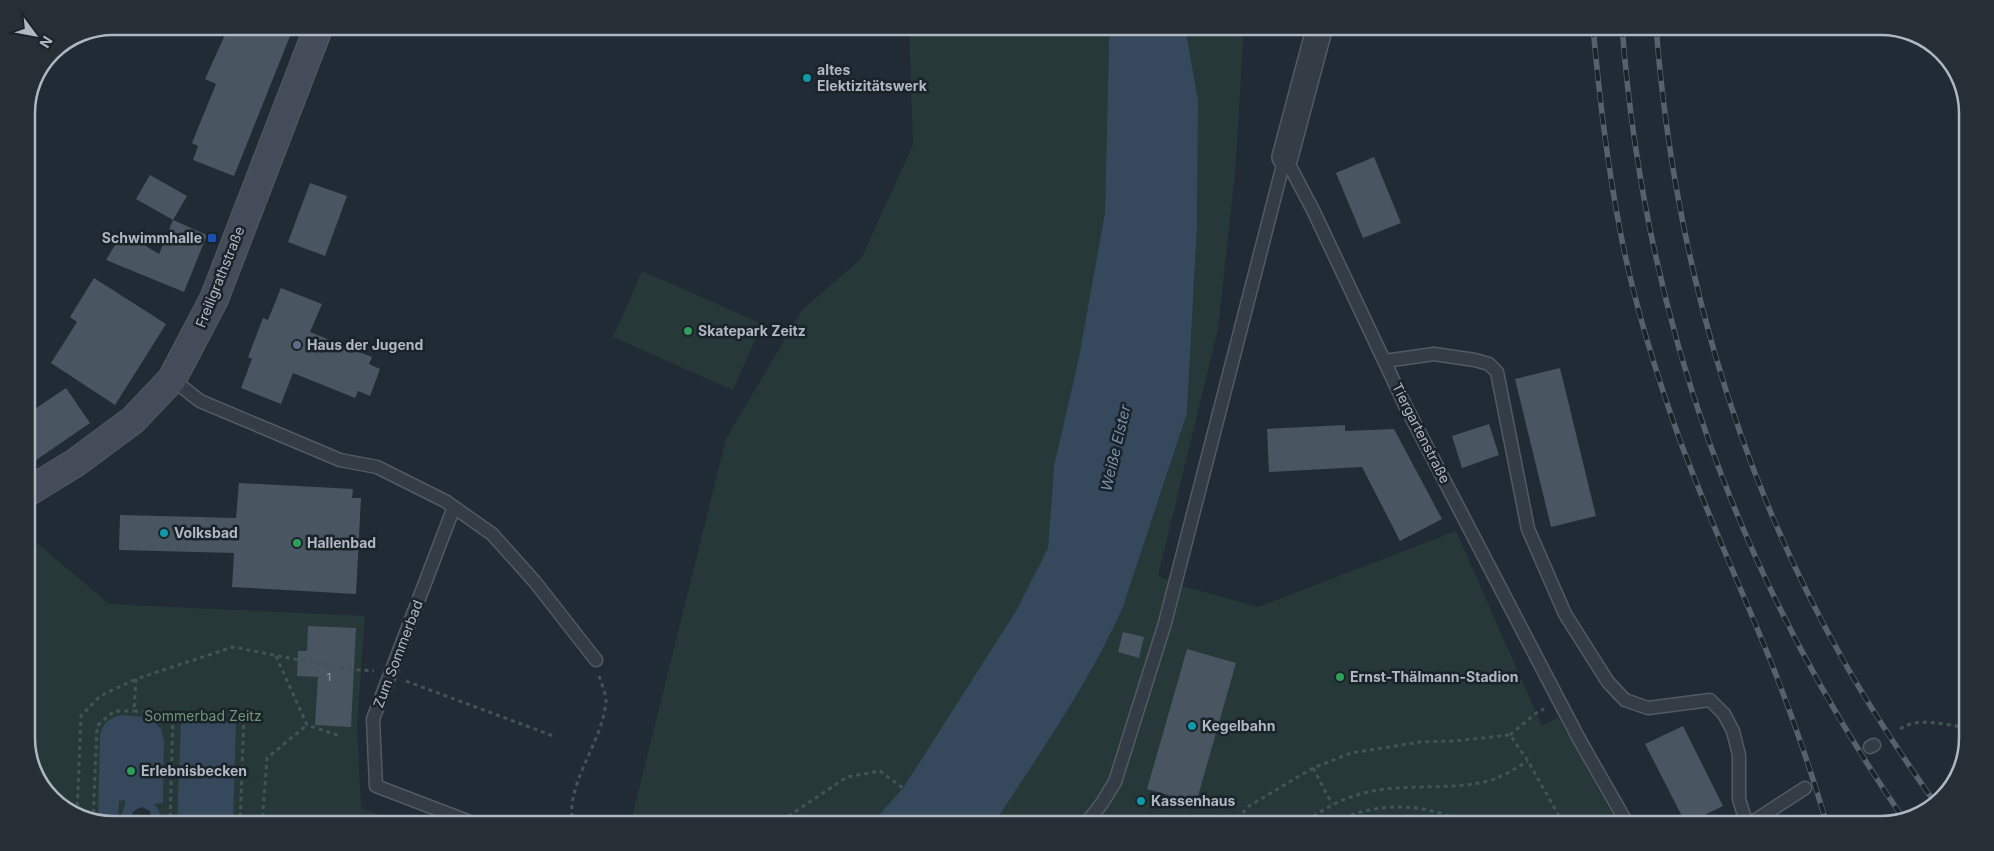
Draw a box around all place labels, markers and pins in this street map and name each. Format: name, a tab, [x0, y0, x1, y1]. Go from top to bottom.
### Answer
place label: altes Elektizitätswerk	[817, 61, 928, 94]
marker: altes Elektizitätswerk	[801, 72, 813, 84]
place label: Schwimmhalle	[102, 229, 202, 246]
marker: Schwimmhalle	[206, 232, 218, 244]
place label: Skatepark Zeitz	[698, 322, 806, 339]
marker: Skatepark Zeitz	[682, 325, 694, 337]
place label: Haus der Jugend	[307, 336, 423, 353]
marker: Haus der Jugend	[291, 339, 303, 351]
place label: Volksbad	[174, 524, 238, 541]
marker: Volksbad	[158, 527, 170, 539]
place label: Hallenbad	[307, 534, 376, 551]
marker: Hallenbad	[291, 537, 303, 549]
place label: Ernst-Thälmann-Stadion	[1350, 668, 1519, 685]
marker: Ernst-Thälmann-Stadion	[1334, 671, 1346, 683]
place label: Kegelbahn	[1202, 717, 1275, 734]
marker: Kegelbahn	[1186, 720, 1198, 732]
place label: Erlebnisbecken	[141, 762, 247, 779]
marker: Erlebnisbecken	[125, 765, 137, 777]
place label: Kassenhaus	[1151, 792, 1235, 809]
marker: Kassenhaus	[1135, 795, 1147, 807]

